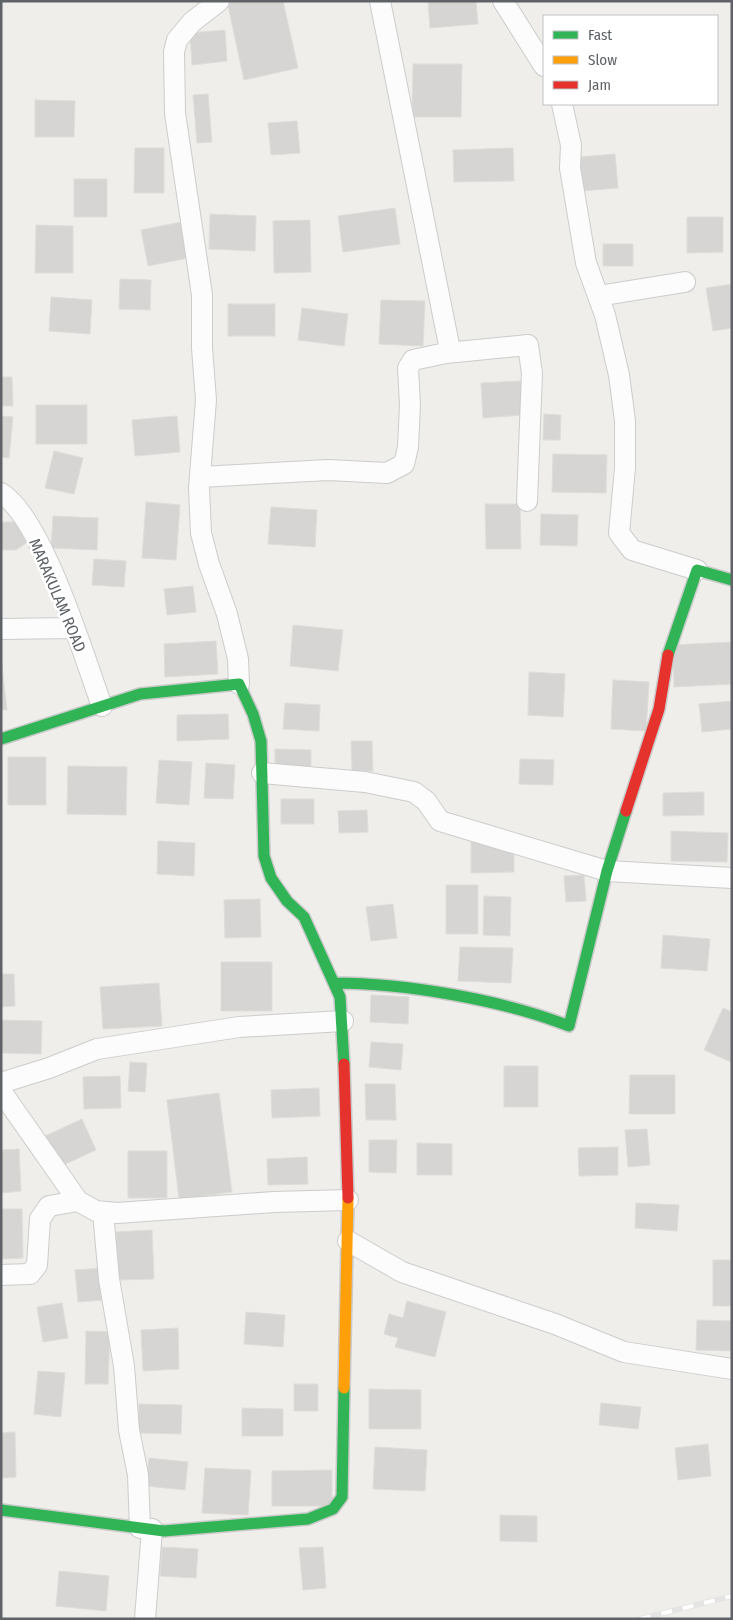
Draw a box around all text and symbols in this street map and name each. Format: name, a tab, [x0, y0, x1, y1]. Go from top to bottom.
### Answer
legend	[543, 15, 718, 105]
text: Fast	[588, 26, 612, 44]
text: Slow	[588, 51, 617, 69]
text: Jam	[588, 76, 611, 94]
street label: MARAKULAM ROAD	[25, 536, 90, 655]

